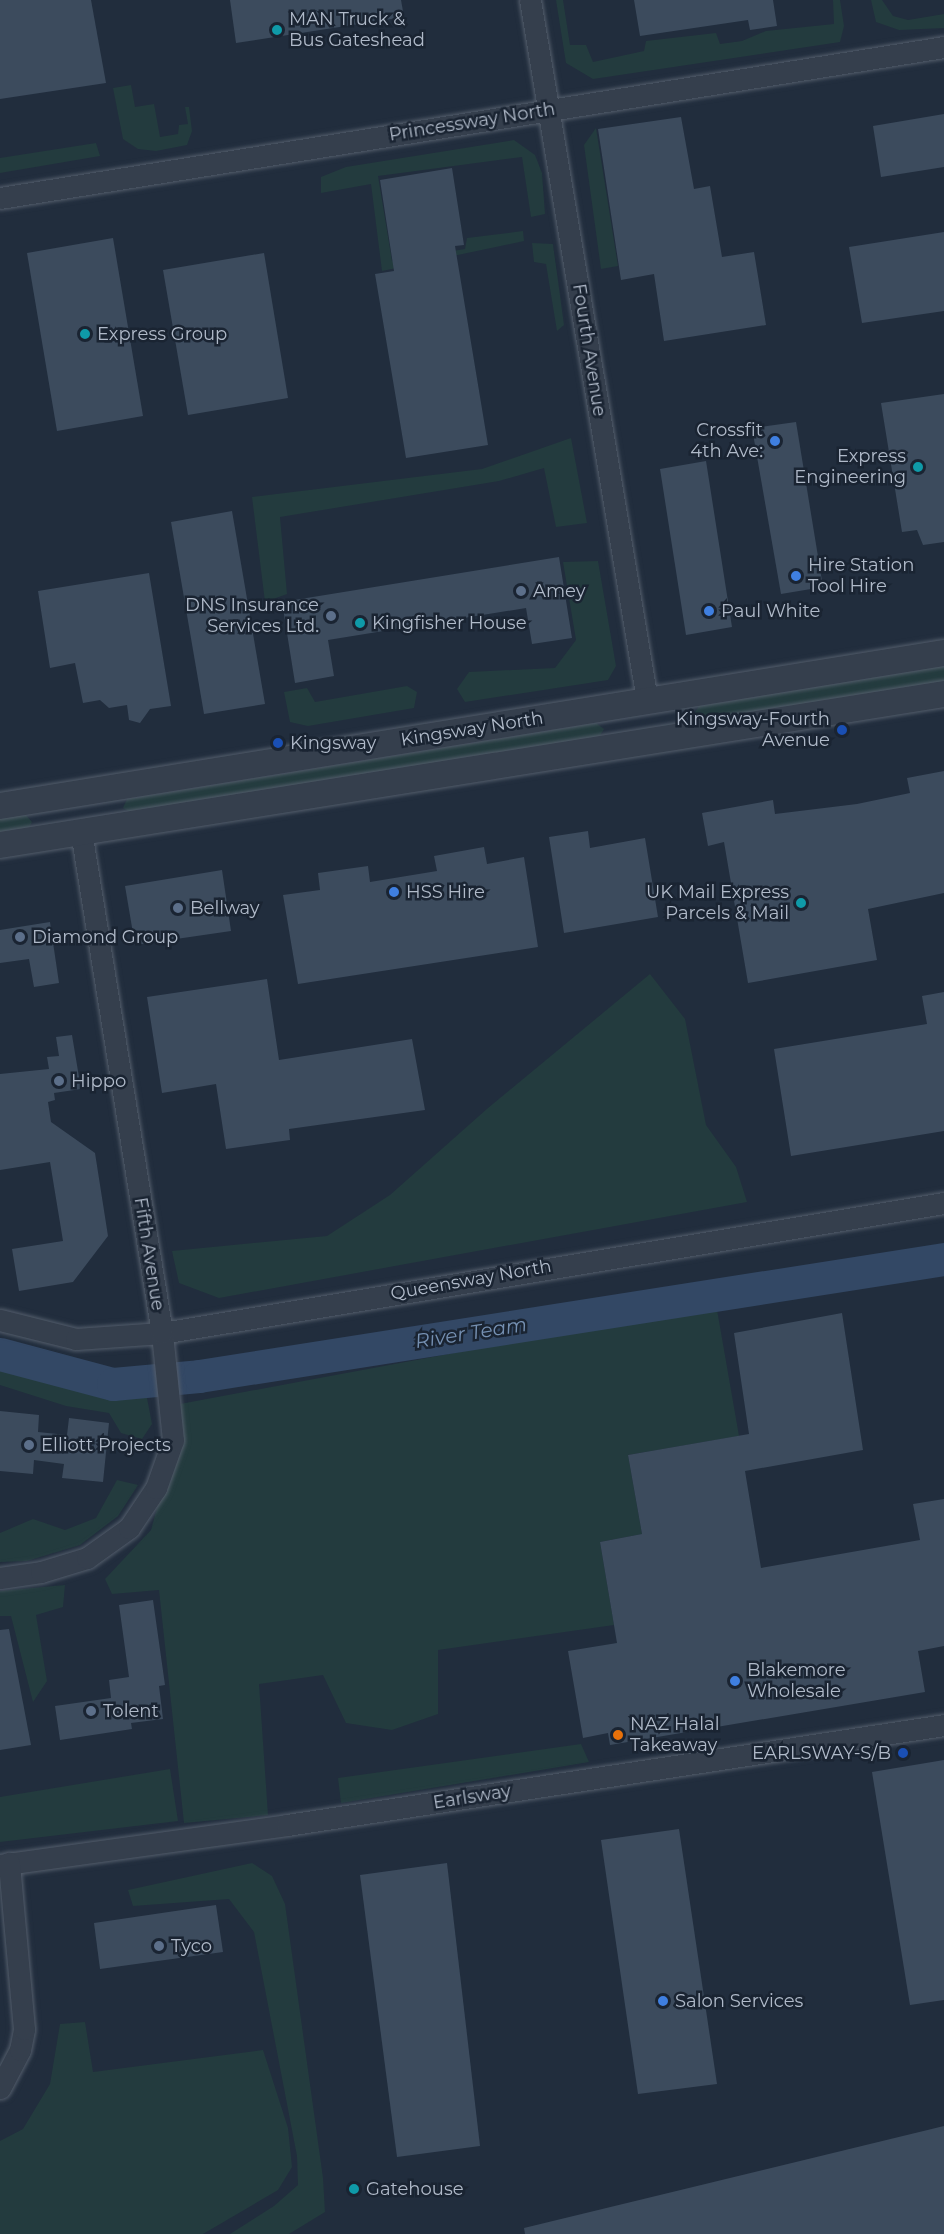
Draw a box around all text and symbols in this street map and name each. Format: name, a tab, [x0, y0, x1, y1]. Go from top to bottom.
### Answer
place label: MAN Truck & Bus Gateshead	[289, 9, 425, 52]
marker: MAN Truck & Bus Gateshead	[270, 23, 284, 37]
street label: Princessway North	[387, 98, 557, 146]
street label: Fourth Avenue	[568, 282, 610, 418]
place label: Express Group	[97, 323, 227, 345]
marker: Express Group	[78, 327, 92, 341]
place label: Crossfit 4th Ave:	[690, 420, 763, 462]
marker: Crossfit 4th Ave:	[768, 434, 782, 448]
place label: Express Engineering	[794, 446, 906, 488]
marker: Express Engineering	[911, 460, 925, 474]
place label: Hire Station Tool Hire	[808, 555, 914, 598]
marker: Hire Station Tool Hire	[789, 569, 803, 583]
place label: Amey	[533, 580, 586, 602]
marker: Amey	[514, 584, 528, 598]
place label: DNS Insurance Services Ltd.	[185, 595, 319, 638]
place label: Paul White	[721, 600, 820, 622]
marker: Paul White	[702, 604, 716, 618]
marker: DNS Insurance Services Ltd.	[324, 609, 338, 623]
place label: Kingfisher House	[372, 612, 527, 634]
marker: Kingfisher House	[353, 616, 367, 630]
street label: Kingsway North	[399, 707, 545, 751]
place label: Kingsway-Fourth Avenue	[676, 709, 830, 752]
marker: Kingsway-Fourth Avenue	[835, 723, 849, 737]
place label: Kingsway	[290, 732, 376, 754]
marker: Kingsway	[271, 736, 285, 750]
place label: HSS Hire	[406, 881, 485, 903]
place label: UK Mail Express Parcels & Mail	[646, 882, 789, 924]
marker: HSS Hire	[387, 885, 401, 899]
marker: UK Mail Express Parcels & Mail	[794, 896, 808, 910]
place label: Bellway	[190, 897, 260, 919]
marker: Bellway	[171, 901, 185, 915]
place label: Diamond Group	[32, 926, 178, 948]
marker: Diamond Group	[13, 930, 27, 944]
place label: Hippo	[71, 1070, 126, 1092]
marker: Hippo	[52, 1074, 66, 1088]
street label: Fifth Avenue	[129, 1196, 169, 1312]
street label: Queensway North	[389, 1255, 553, 1305]
water label: River Team	[413, 1312, 529, 1354]
place label: Elliott Projects	[41, 1434, 171, 1456]
marker: Elliott Projects	[22, 1438, 36, 1452]
place label: Blakemore Wholesale	[747, 1660, 846, 1702]
marker: Blakemore Wholesale	[728, 1674, 742, 1688]
place label: Tolent	[103, 1700, 159, 1722]
marker: Tolent	[84, 1704, 98, 1718]
place label: NAZ Halal Takeaway	[630, 1714, 720, 1756]
marker: NAZ Halal Takeaway	[611, 1728, 625, 1742]
place label: EARLSWAY-S/B	[752, 1742, 891, 1764]
marker: EARLSWAY-S/B	[896, 1746, 910, 1760]
street label: Earlsway	[432, 1780, 512, 1814]
place label: Tyco	[171, 1935, 212, 1957]
marker: Tyco	[152, 1939, 166, 1953]
place label: Salon Services	[675, 1990, 803, 2012]
marker: Salon Services	[656, 1994, 670, 2008]
place label: Gatehouse	[366, 2178, 464, 2200]
marker: Gatehouse	[347, 2182, 361, 2196]

